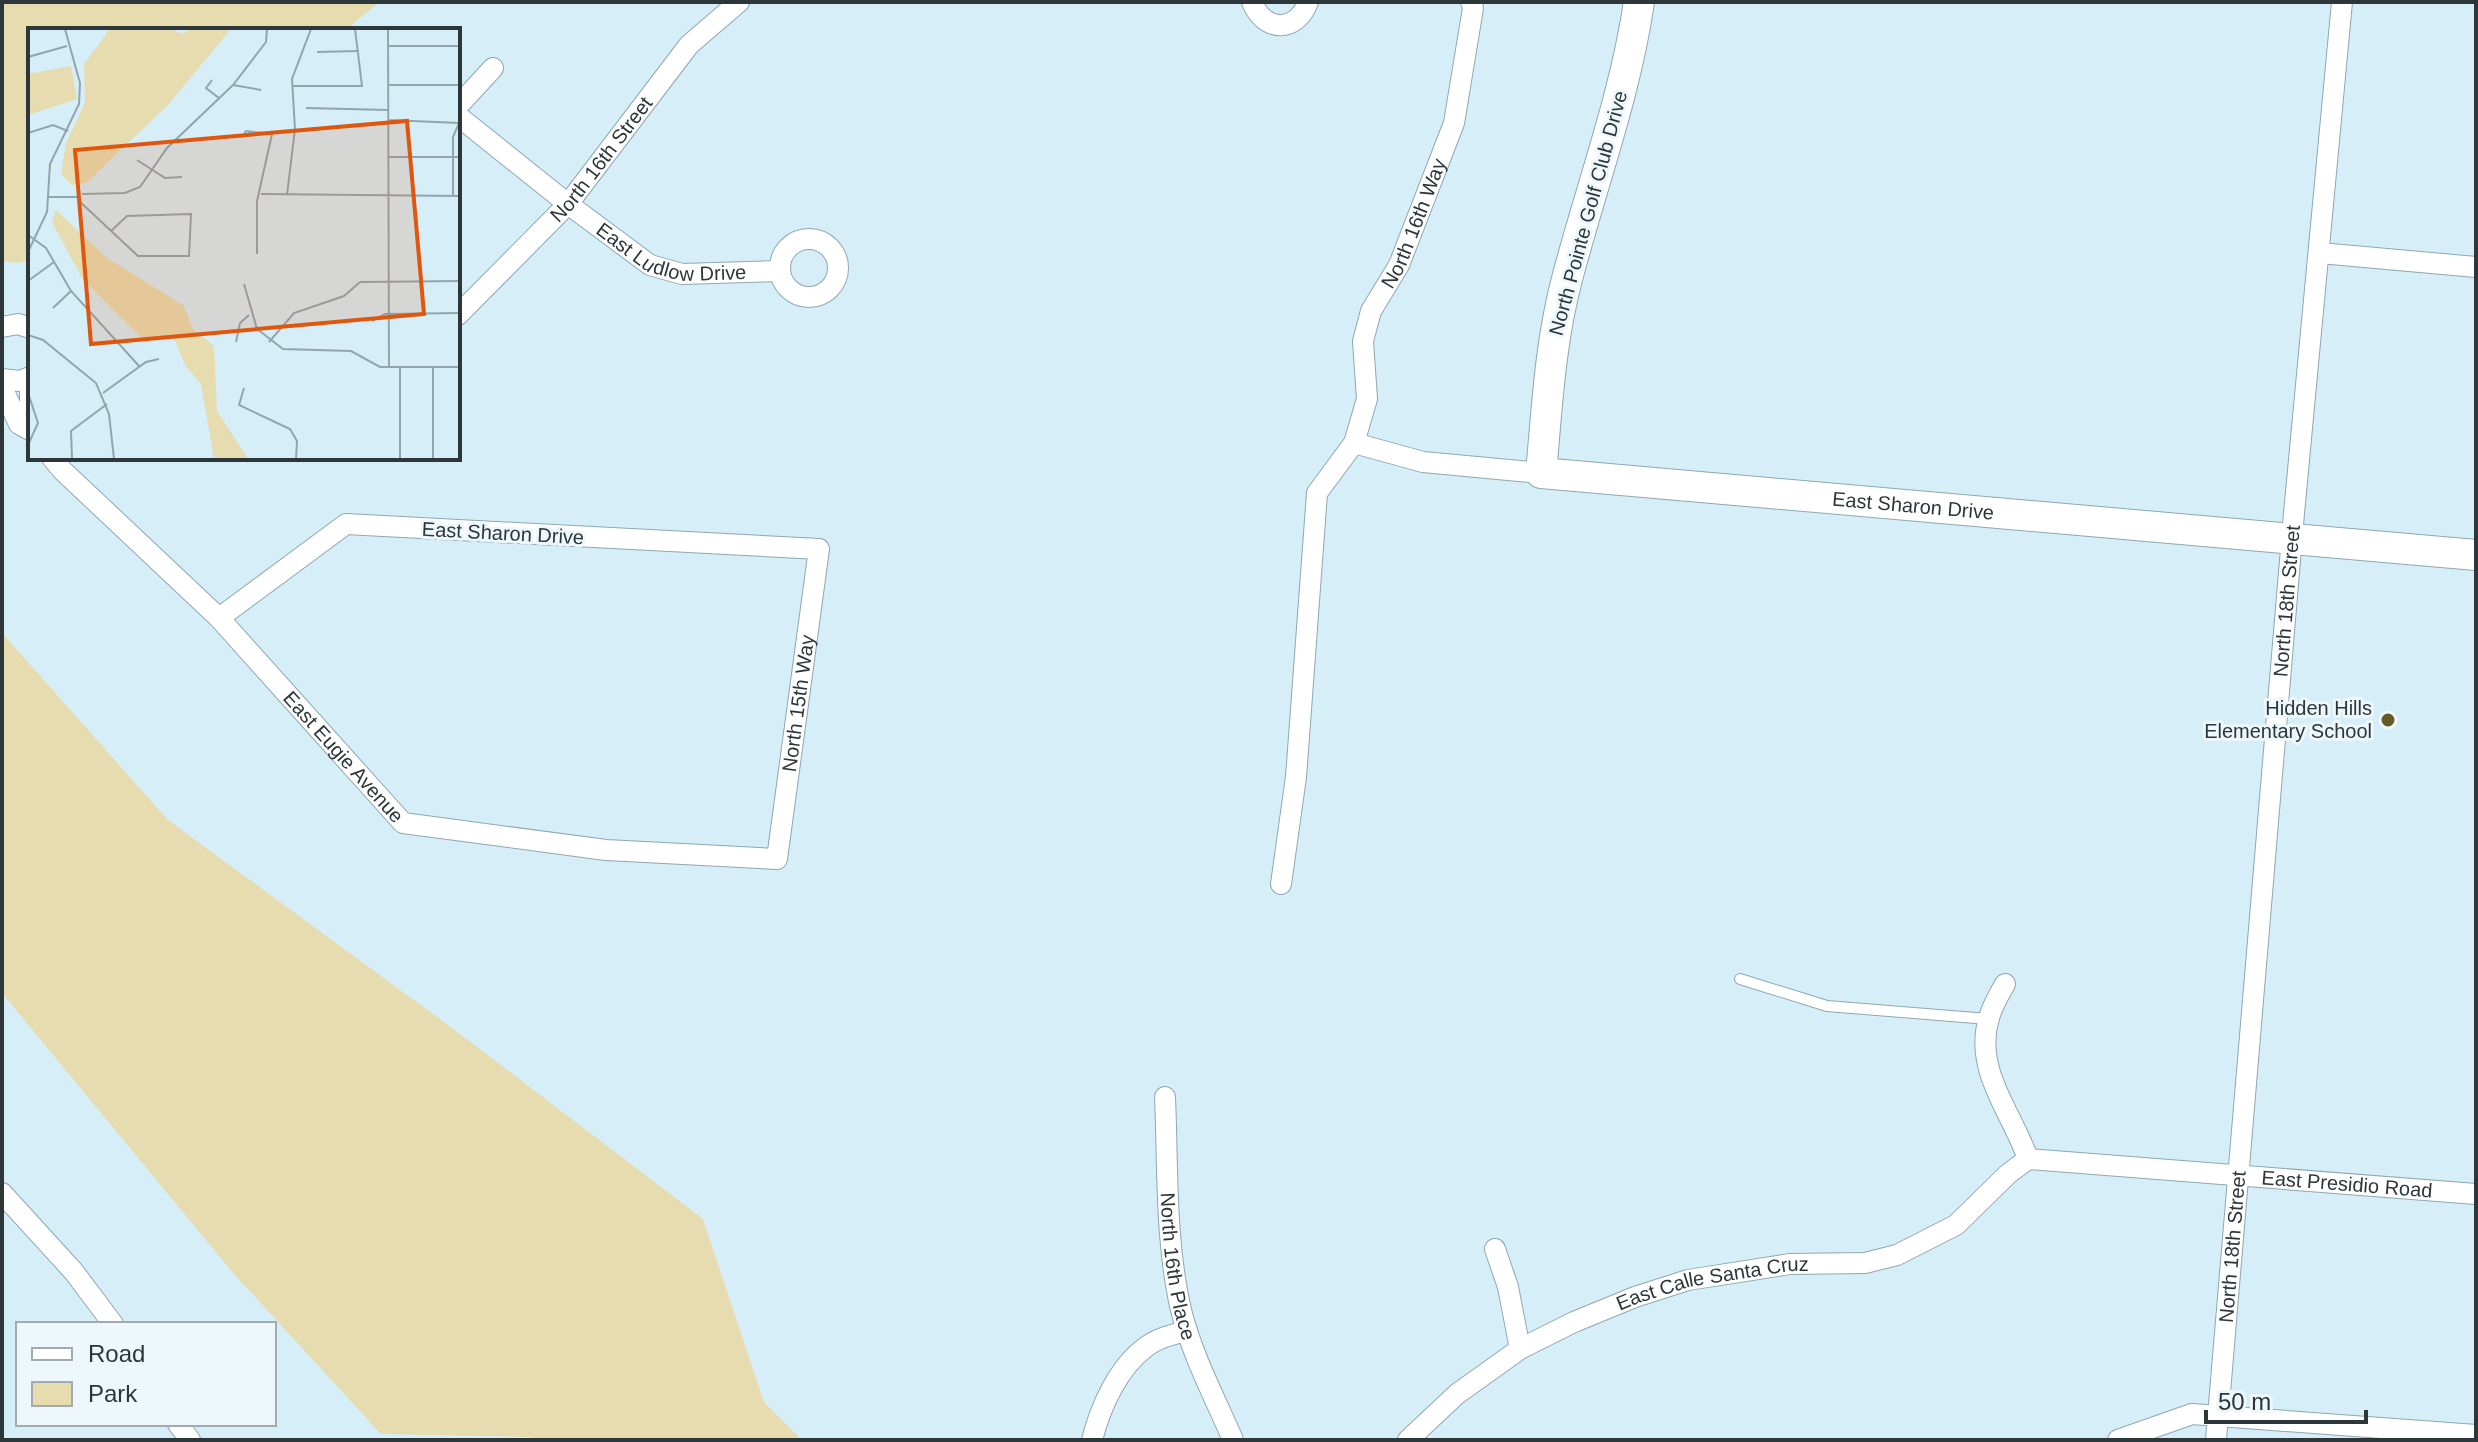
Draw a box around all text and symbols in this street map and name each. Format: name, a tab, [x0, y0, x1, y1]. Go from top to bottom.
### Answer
inset map	[28, 28, 460, 460]
street label: North Pointe Golf Club Drive	[1545, 88, 1631, 338]
street label: North 16th Street	[546, 92, 657, 226]
street label: North 16th Way	[1377, 155, 1450, 292]
street label: East Ludlow Drive	[592, 218, 747, 285]
street label: East Sharon Drive	[1831, 488, 1995, 524]
street label: East Sharon Drive	[421, 518, 585, 548]
street label: North 18th Street	[2269, 524, 2304, 678]
street label: North 15th Way	[778, 633, 818, 773]
street label: East Eugie Avenue	[279, 687, 408, 827]
place label: Hidden Hills Elementary School	[2204, 697, 2372, 742]
marker: Hidden Hills Elementary School	[2379, 711, 2397, 729]
street label: East Presidio Road	[2261, 1166, 2433, 1202]
street label: North 18th Street	[2215, 1169, 2250, 1324]
street label: North 16th Place	[1157, 1192, 1200, 1343]
street label: East Calle Santa Cruz	[1613, 1253, 1809, 1315]
legend	[16, 1322, 276, 1426]
text: Road	[88, 1340, 145, 1367]
scale bar	[2206, 1374, 2366, 1424]
text: Park	[88, 1380, 138, 1407]
text: 50 m	[2218, 1388, 2271, 1415]

